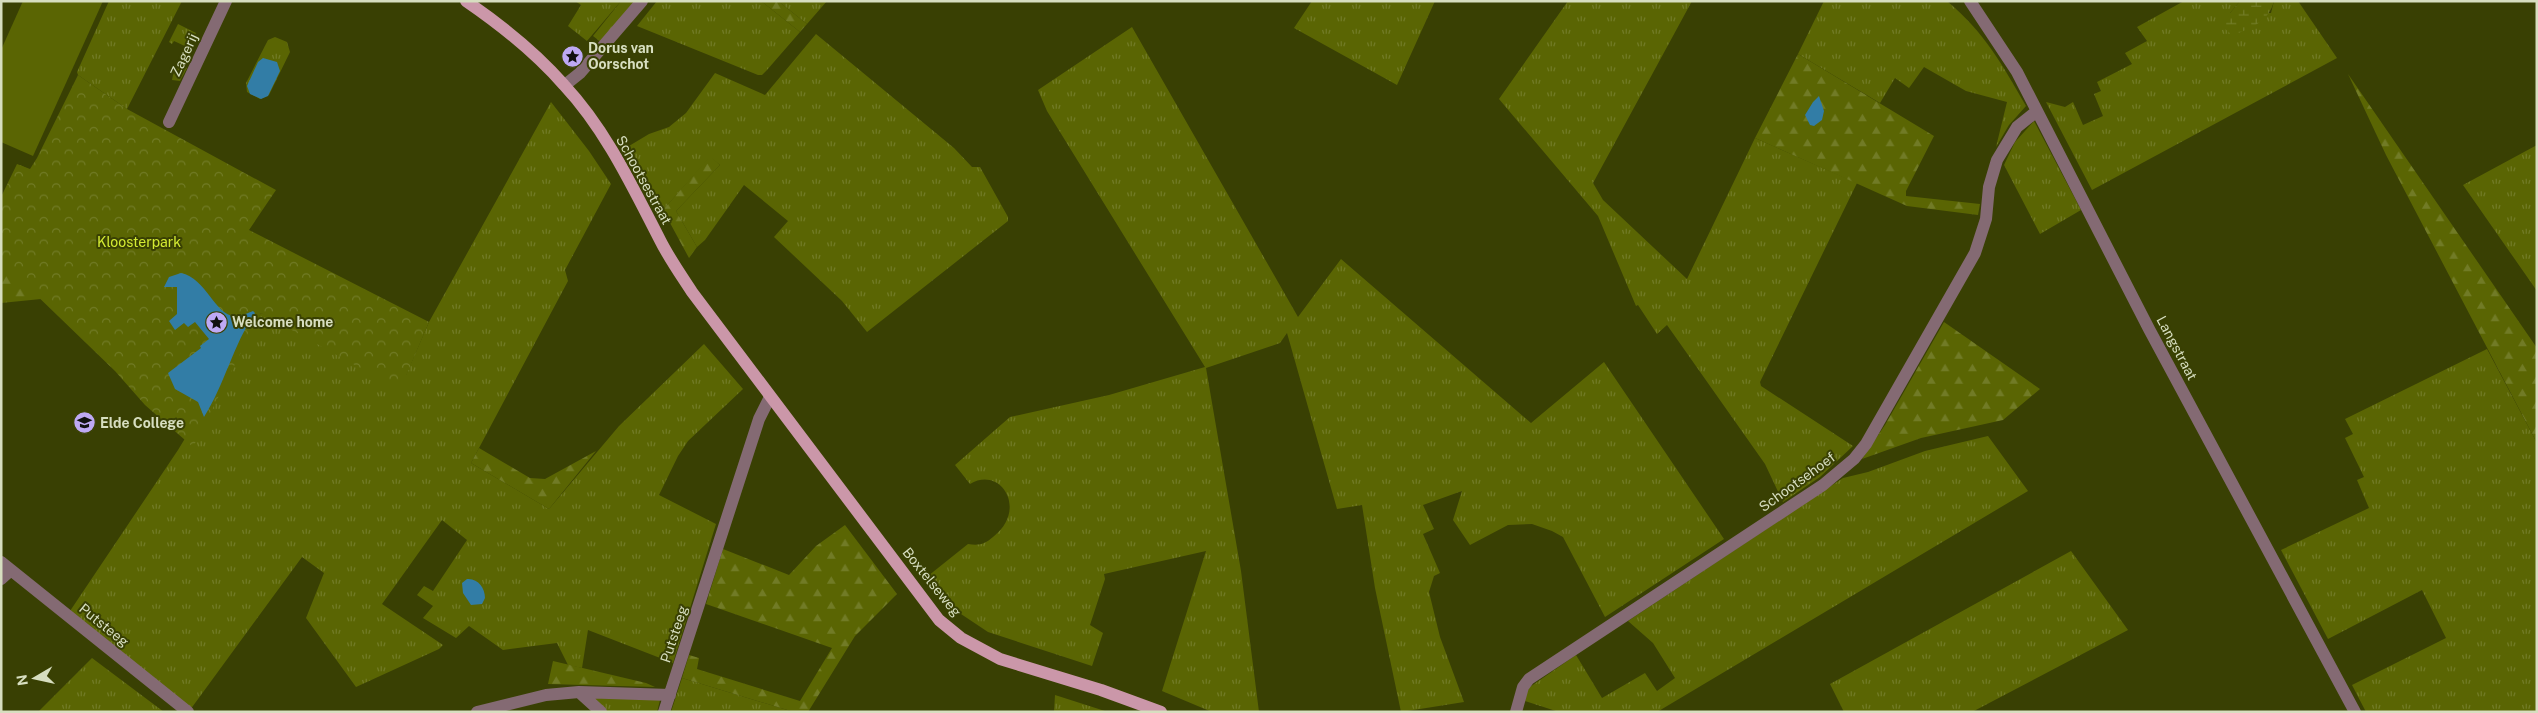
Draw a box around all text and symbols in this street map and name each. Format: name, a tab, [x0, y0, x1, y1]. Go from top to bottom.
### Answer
street label: Zagerij	[167, 31, 201, 79]
place label: Dorus van Oorschot	[588, 40, 654, 72]
place icon: Dorus van Oorschot	[560, 44, 584, 68]
street label: Schootsestraat	[613, 133, 675, 227]
park label: Kloosterpark	[97, 234, 181, 250]
place icon: Welcome home	[204, 310, 228, 334]
street label: Langstraat	[2153, 313, 2201, 383]
place label: Welcome home	[232, 314, 333, 330]
school or university icon: Elde College	[72, 411, 96, 435]
place label: Elde College	[100, 415, 184, 431]
street label: Schootsehoef	[1756, 449, 1839, 515]
street label: Boxtelseweg	[899, 544, 965, 620]
street label: Putsteeg	[76, 600, 132, 650]
street label: Putsteeg	[657, 603, 691, 665]
north arrow	[10, 653, 60, 703]
text: N	[13, 673, 31, 687]

